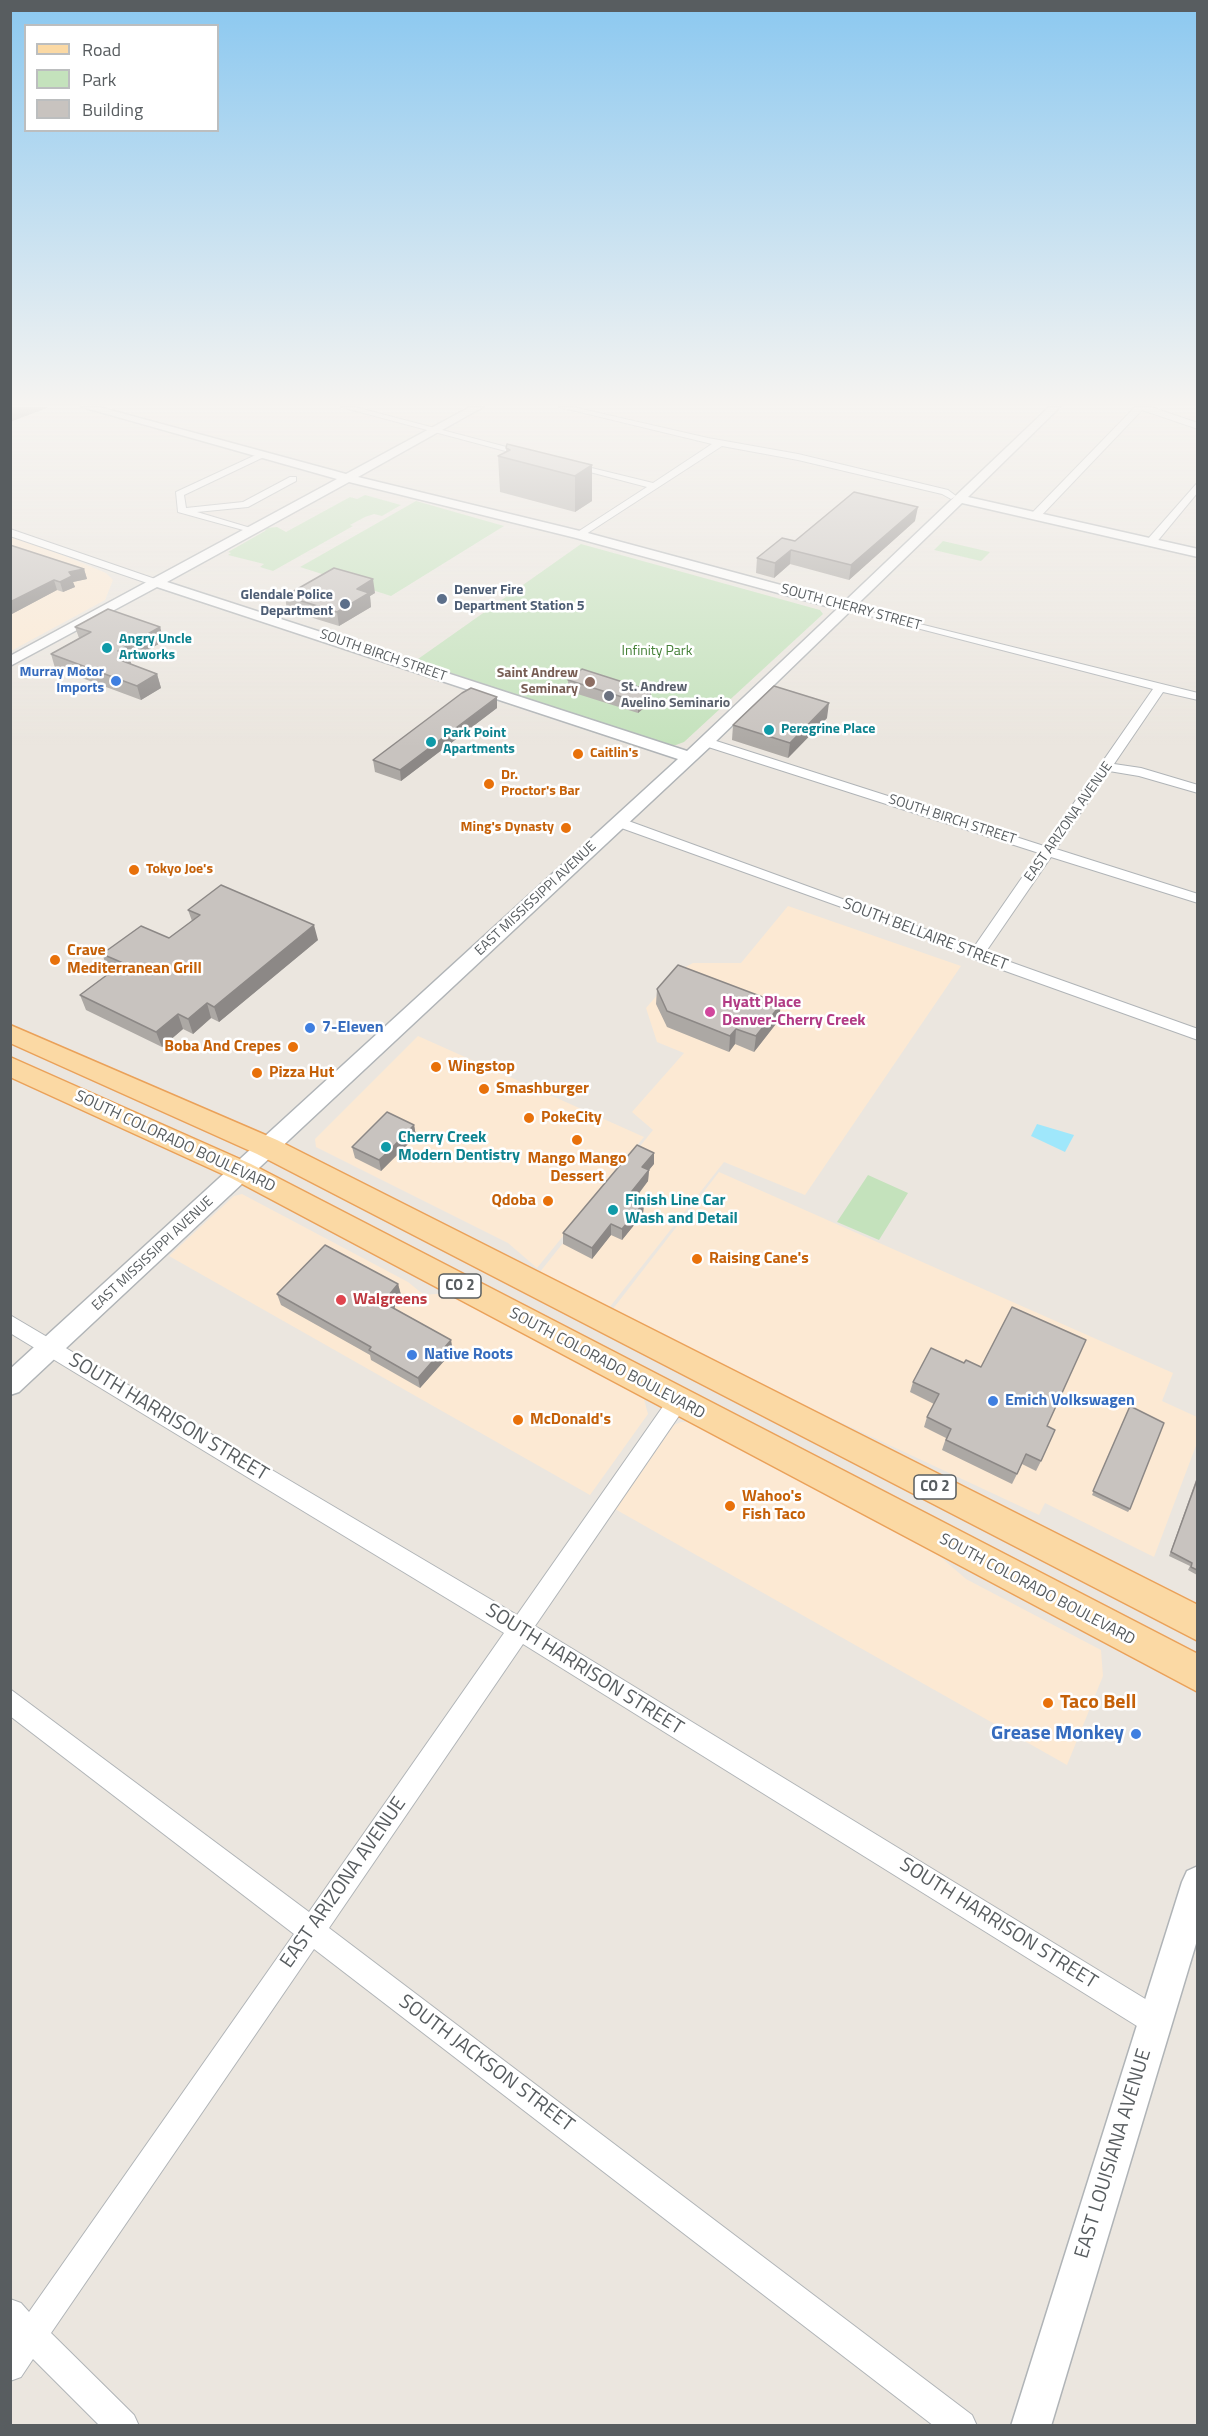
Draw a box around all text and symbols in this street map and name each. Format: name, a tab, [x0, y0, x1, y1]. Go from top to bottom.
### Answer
legend	[24, 24, 219, 132]
text: Road	[82, 36, 121, 63]
text: Park	[82, 66, 116, 93]
text: Building	[82, 96, 143, 123]
street label: SOUTH CHERRY STREET	[779, 581, 923, 635]
place label: Denver Fire Department Station 5	[454, 583, 585, 616]
place label: Glendale Police Department	[241, 588, 333, 620]
marker: Denver Fire Department Station 5	[435, 592, 449, 606]
marker: Glendale Police Department	[338, 597, 352, 611]
street label: SOUTH BIRCH STREET	[317, 626, 449, 686]
place label: Angry Uncle Artworks	[119, 632, 192, 664]
marker: Angry Uncle Artworks	[100, 641, 114, 655]
park label: Infinity Park	[622, 644, 692, 660]
place label: Murray Motor Imports	[20, 665, 104, 698]
place label: Saint Andrew Seminary	[497, 666, 578, 698]
marker: Murray Motor Imports	[109, 674, 123, 688]
marker: Saint Andrew Seminary	[583, 675, 597, 689]
place label: St. Andrew Avelino Seminario	[621, 680, 730, 712]
marker: St. Andrew Avelino Seminario	[602, 689, 616, 703]
place label: Peregrine Place	[781, 722, 875, 738]
marker: Peregrine Place	[762, 723, 776, 737]
place label: Park Point Apartments	[443, 726, 515, 758]
marker: Park Point Apartments	[424, 735, 438, 749]
place label: Caitlin's	[590, 746, 638, 762]
marker: Caitlin's	[571, 747, 585, 761]
street label: EAST ARIZONA AVENUE	[1021, 759, 1117, 885]
place label: Dr. Proctor's Bar	[501, 768, 580, 801]
marker: Dr. Proctor's Bar	[482, 777, 496, 791]
street label: SOUTH BIRCH STREET	[886, 791, 1018, 849]
place label: Ming's Dynasty	[461, 820, 554, 836]
marker: Ming's Dynasty	[559, 821, 573, 835]
street label: EAST MISSISSIPPI AVENUE	[472, 838, 600, 960]
place label: Tokyo Joe's	[146, 862, 213, 878]
marker: Tokyo Joe's	[127, 863, 141, 877]
street label: SOUTH BELLAIRE STREET	[840, 895, 1010, 975]
place label: Crave Mediterranean Grill	[67, 941, 202, 979]
marker: Crave Mediterranean Grill	[48, 953, 62, 967]
place label: Hyatt Place Denver-Cherry Creek	[722, 993, 866, 1031]
marker: Hyatt Place Denver-Cherry Creek	[703, 1005, 717, 1019]
place label: 7-Eleven	[322, 1018, 384, 1038]
marker: 7-Eleven	[303, 1021, 317, 1035]
place label: Boba And Crepes	[164, 1037, 281, 1057]
marker: Boba And Crepes	[286, 1040, 300, 1054]
place label: Wingstop	[448, 1057, 515, 1077]
marker: Wingstop	[429, 1060, 443, 1074]
place label: Pizza Hut	[269, 1063, 334, 1083]
marker: Pizza Hut	[250, 1066, 264, 1080]
place label: Smashburger	[496, 1079, 589, 1099]
marker: Smashburger	[477, 1082, 491, 1096]
street label: SOUTH COLORADO BOULEVARD	[72, 1087, 278, 1197]
place label: PokeCity	[541, 1108, 602, 1128]
marker: PokeCity	[522, 1111, 536, 1125]
place label: Cherry Creek Modern Dentistry	[398, 1128, 520, 1166]
marker: Mango Mango Dessert	[570, 1133, 584, 1147]
marker: Cherry Creek Modern Dentistry	[379, 1140, 393, 1154]
place label: Mango Mango Dessert	[527, 1149, 627, 1187]
place label: Qdoba	[491, 1191, 536, 1211]
place label: Finish Line Car Wash and Detail	[625, 1191, 738, 1229]
street label: EAST MISSISSIPPI AVENUE	[89, 1193, 217, 1315]
marker: Qdoba	[541, 1194, 555, 1208]
marker: Finish Line Car Wash and Detail	[606, 1203, 620, 1217]
place label: Raising Cane's	[709, 1249, 809, 1269]
marker: Raising Cane's	[690, 1252, 704, 1266]
road number: CO 2	[439, 1274, 481, 1298]
place label: Walgreens	[353, 1290, 427, 1310]
marker: Walgreens	[334, 1293, 348, 1307]
street label: SOUTH COLORADO BOULEVARD	[506, 1304, 708, 1424]
place label: Native Roots	[424, 1345, 513, 1365]
marker: Native Roots	[405, 1348, 419, 1362]
street label: SOUTH HARRISON STREET	[64, 1349, 272, 1487]
place label: Emich Volkswagen	[1005, 1391, 1135, 1411]
marker: Emich Volkswagen	[986, 1394, 1000, 1408]
place label: McDonald's	[530, 1410, 611, 1430]
marker: McDonald's	[511, 1413, 525, 1427]
road number: CO 2	[914, 1475, 956, 1499]
place label: Wahoo's Fish Taco	[742, 1487, 806, 1525]
marker: Wahoo's Fish Taco	[723, 1499, 737, 1513]
street label: SOUTH COLORADO BOULEVARD	[936, 1530, 1138, 1650]
street label: SOUTH HARRISON STREET	[481, 1599, 687, 1741]
place label: Taco Bell	[1060, 1691, 1136, 1715]
marker: Taco Bell	[1041, 1696, 1055, 1710]
place label: Grease Monkey	[991, 1722, 1124, 1746]
marker: Grease Monkey	[1129, 1727, 1143, 1741]
street label: EAST ARIZONA AVENUE	[276, 1793, 412, 1973]
street label: SOUTH HARRISON STREET	[895, 1853, 1101, 1995]
street label: SOUTH JACKSON STREET	[394, 1990, 578, 2138]
street label: EAST LOUISIANA AVENUE	[1071, 2046, 1157, 2262]

